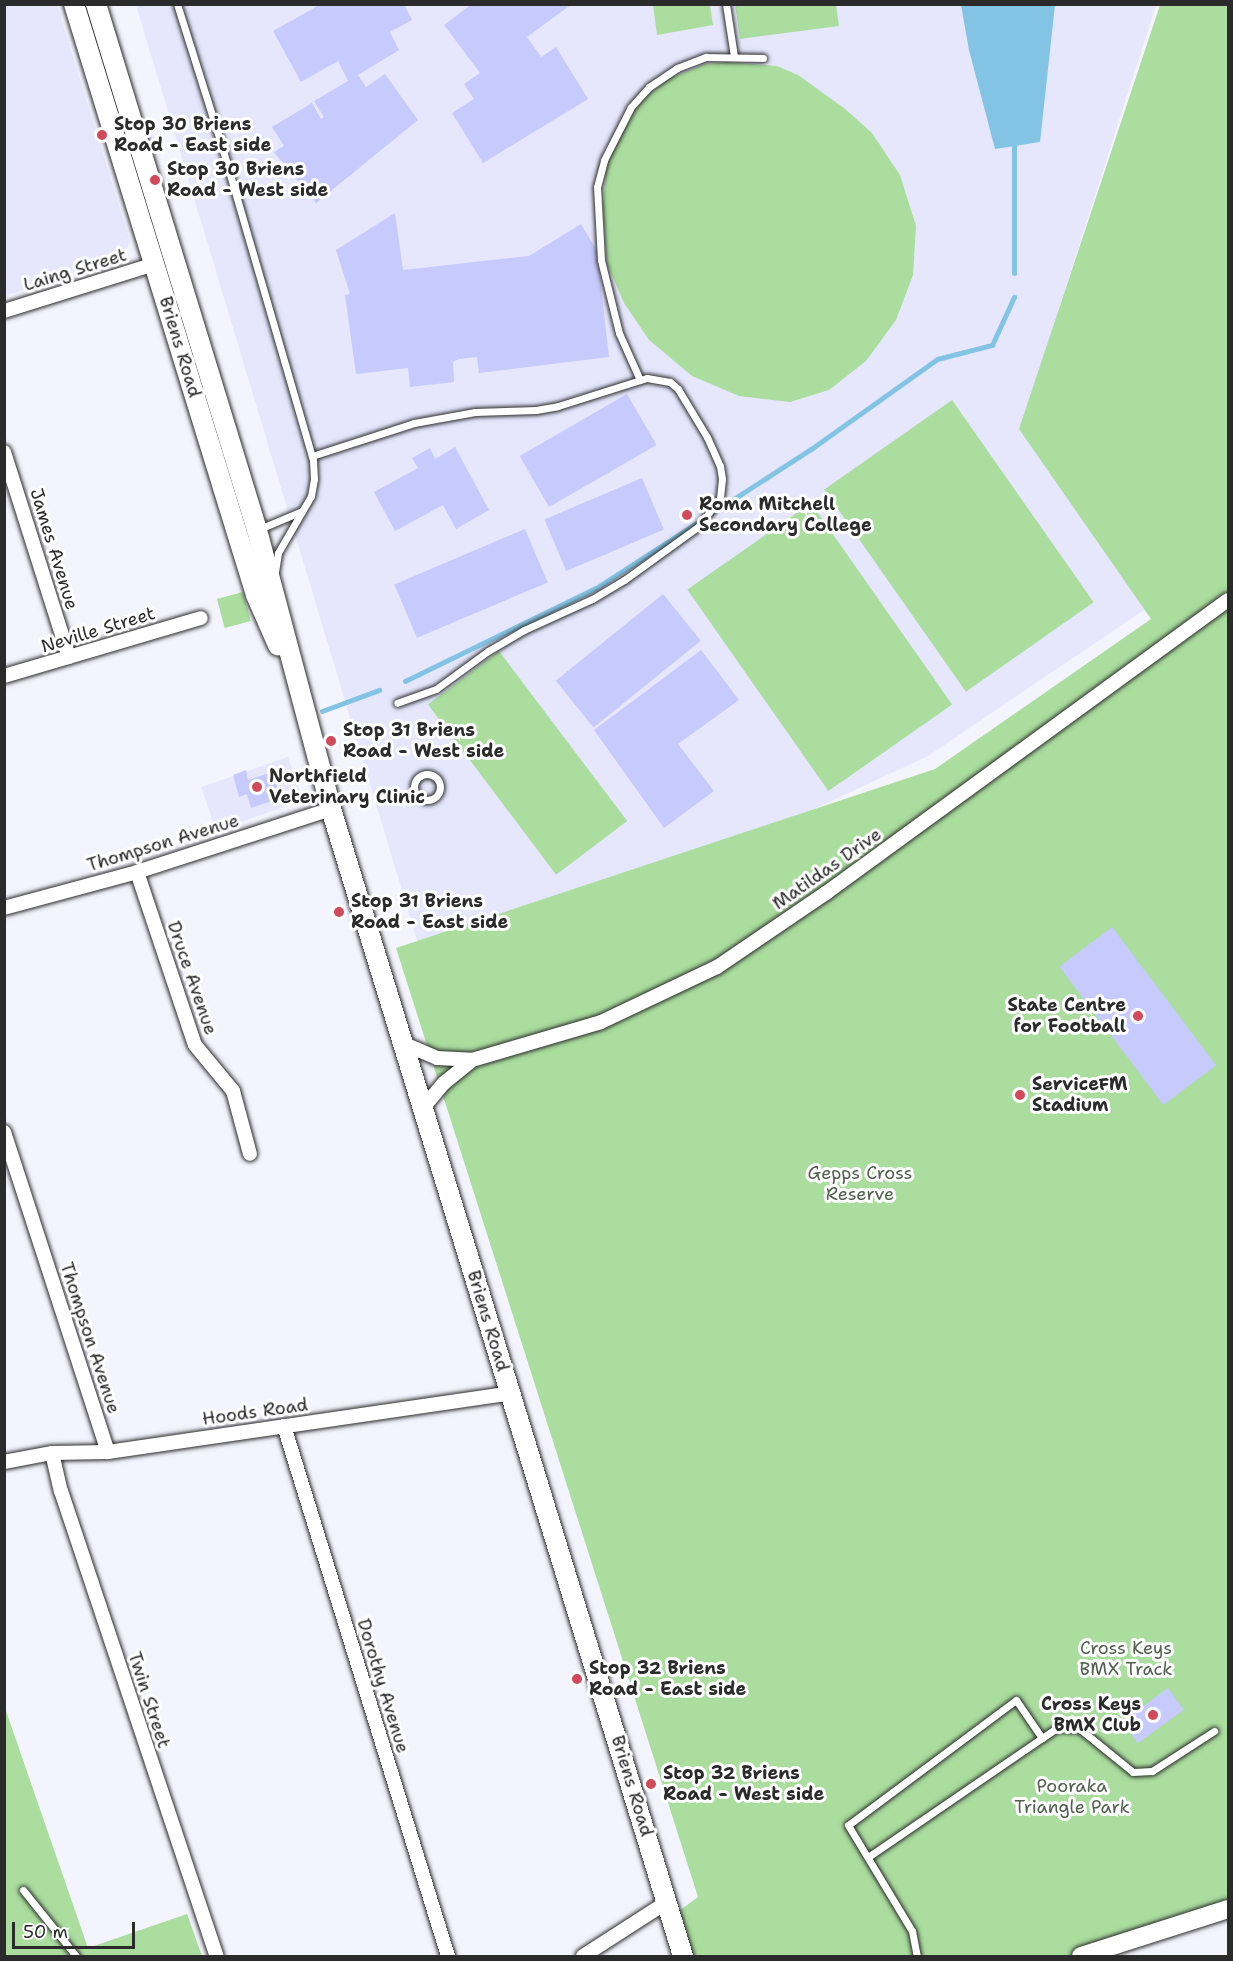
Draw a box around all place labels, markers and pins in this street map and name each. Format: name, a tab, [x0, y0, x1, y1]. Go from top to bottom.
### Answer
place label: Stop 30 Briens Road - East side	[114, 114, 271, 156]
marker: Stop 30 Briens Road - East side	[95, 128, 109, 142]
place label: Stop 30 Briens Road - West side	[167, 159, 328, 201]
marker: Stop 30 Briens Road - West side	[148, 173, 162, 187]
place label: Roma Mitchell Secondary College	[699, 494, 872, 536]
marker: Roma Mitchell Secondary College	[680, 508, 694, 522]
place label: Stop 31 Briens Road - West side	[343, 720, 504, 762]
marker: Stop 31 Briens Road - West side	[324, 734, 338, 748]
place label: Northfield Veterinary Clinic	[269, 766, 425, 808]
marker: Northfield Veterinary Clinic	[250, 780, 264, 794]
place label: Stop 31 Briens Road - East side	[351, 891, 508, 934]
marker: Stop 31 Briens Road - East side	[332, 905, 346, 919]
place label: State Centre for Football	[1007, 995, 1126, 1038]
marker: State Centre for Football	[1131, 1009, 1145, 1023]
place label: ServiceFM Stadium	[1032, 1074, 1127, 1116]
marker: ServiceFM Stadium	[1013, 1088, 1027, 1102]
place label: Stop 32 Briens Road - East side	[589, 1658, 746, 1700]
marker: Stop 32 Briens Road - East side	[570, 1672, 584, 1686]
place label: Cross Keys BMX Club	[1041, 1694, 1141, 1736]
marker: Cross Keys BMX Club	[1146, 1708, 1160, 1722]
place label: Stop 32 Briens Road - West side	[663, 1763, 824, 1806]
marker: Stop 32 Briens Road - West side	[644, 1777, 658, 1791]

